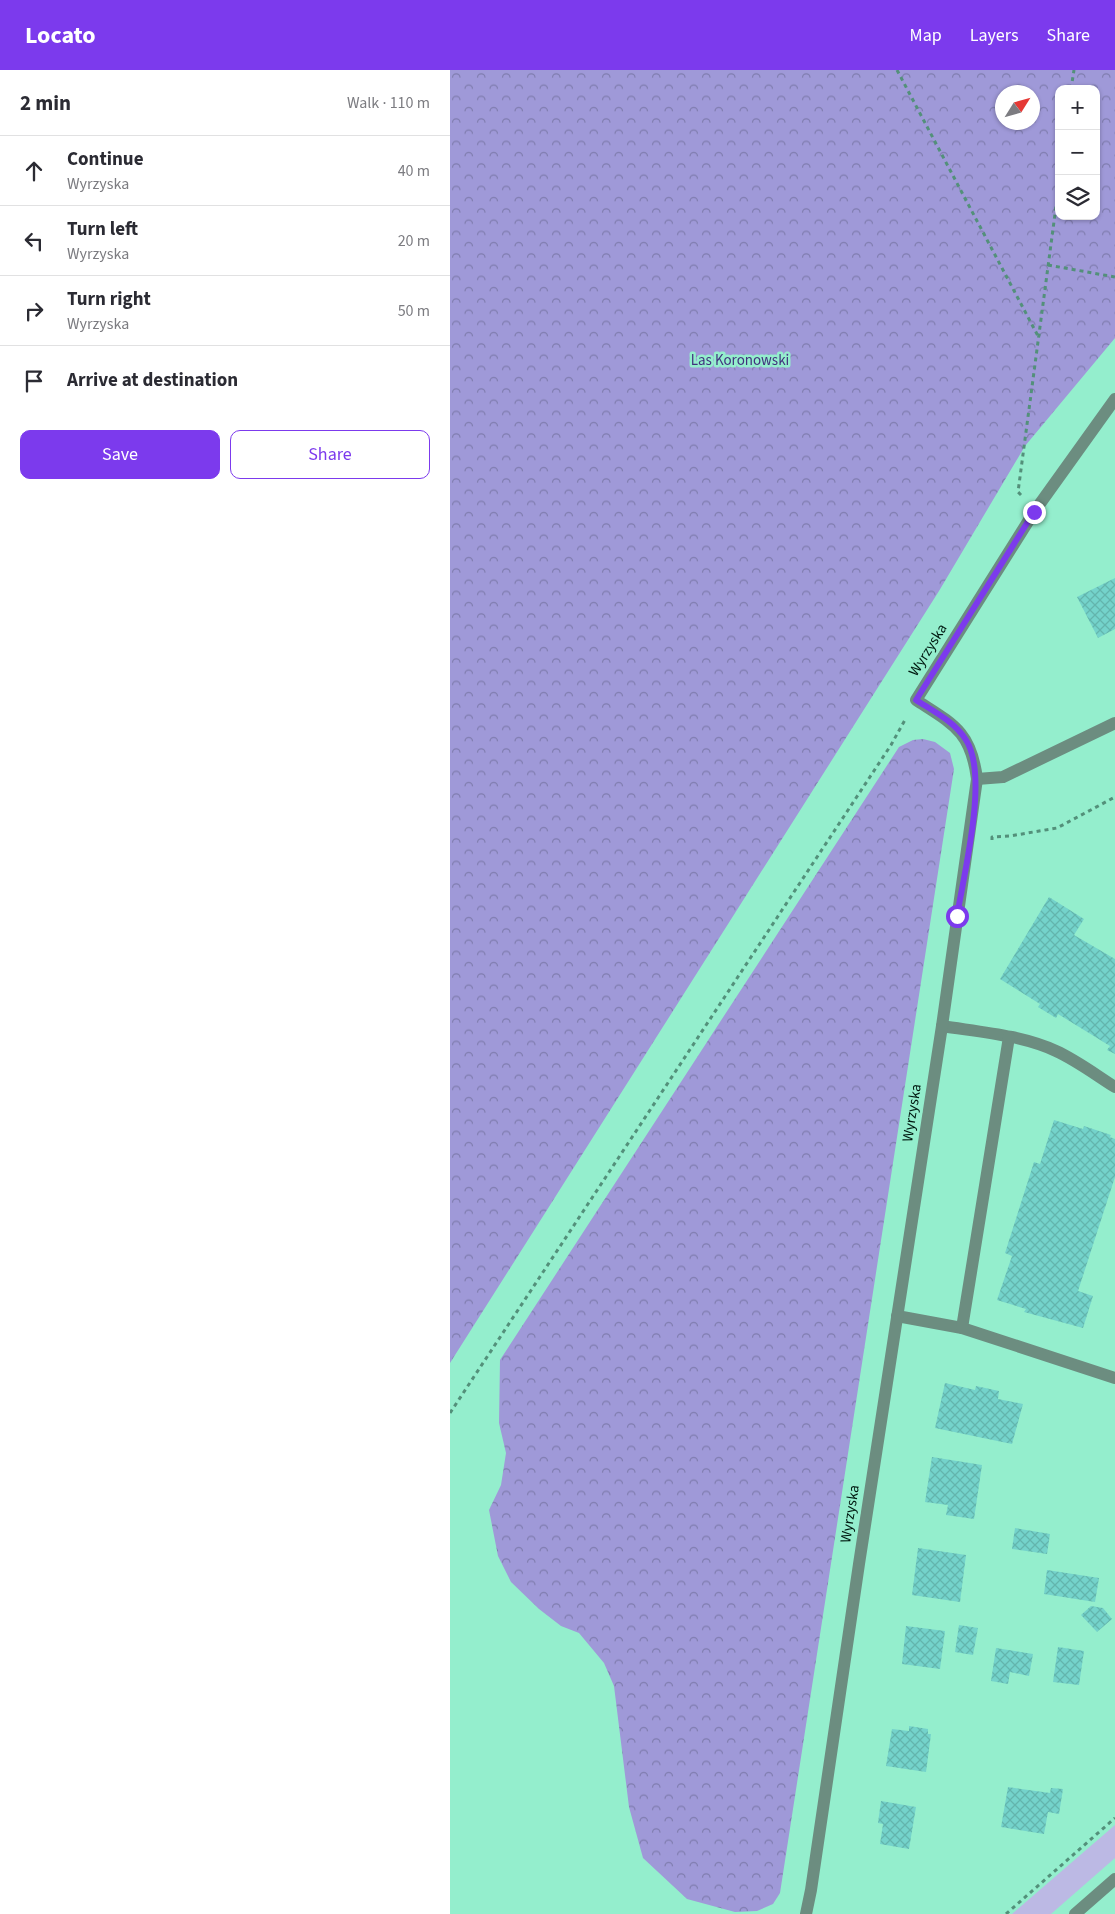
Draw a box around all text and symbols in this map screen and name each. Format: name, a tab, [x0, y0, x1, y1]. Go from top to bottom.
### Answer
text: Locato	[25, 18, 96, 53]
text: Map	[910, 23, 942, 48]
text: Layers	[970, 23, 1019, 48]
text: Share	[1047, 23, 1090, 48]
north arrow	[995, 85, 1040, 130]
map controls	[1055, 85, 1100, 220]
button: +	[1055, 85, 1100, 130]
text: 2 min	[20, 88, 71, 118]
text: Walk · 110 m	[347, 92, 430, 114]
button: −	[1055, 130, 1100, 175]
text: Continue	[67, 146, 144, 173]
icon: ahead	[20, 157, 48, 185]
text: 40 m	[398, 160, 430, 182]
text: Wyrzyska	[67, 173, 129, 195]
button: layers	[1055, 175, 1100, 220]
text: Turn left	[67, 216, 138, 243]
icon: left	[20, 227, 48, 255]
text: 20 m	[398, 230, 430, 252]
text: Wyrzyska	[67, 243, 129, 265]
text: Turn right	[67, 286, 151, 313]
icon: right	[20, 297, 48, 325]
text: 50 m	[398, 300, 430, 322]
text: Wyrzyska	[67, 313, 129, 335]
park label: Las Koronowski	[691, 350, 789, 371]
icon: arrive	[20, 367, 48, 395]
text: Arrive at destination	[67, 367, 238, 394]
button: Save	[20, 430, 220, 479]
button: Share	[230, 430, 430, 479]
route end	[1023, 501, 1046, 524]
street label: Wyrzyska	[904, 620, 952, 680]
route start	[946, 905, 969, 928]
street label: Wyrzyska	[897, 1083, 927, 1143]
street label: Wyrzyska	[835, 1484, 865, 1544]

